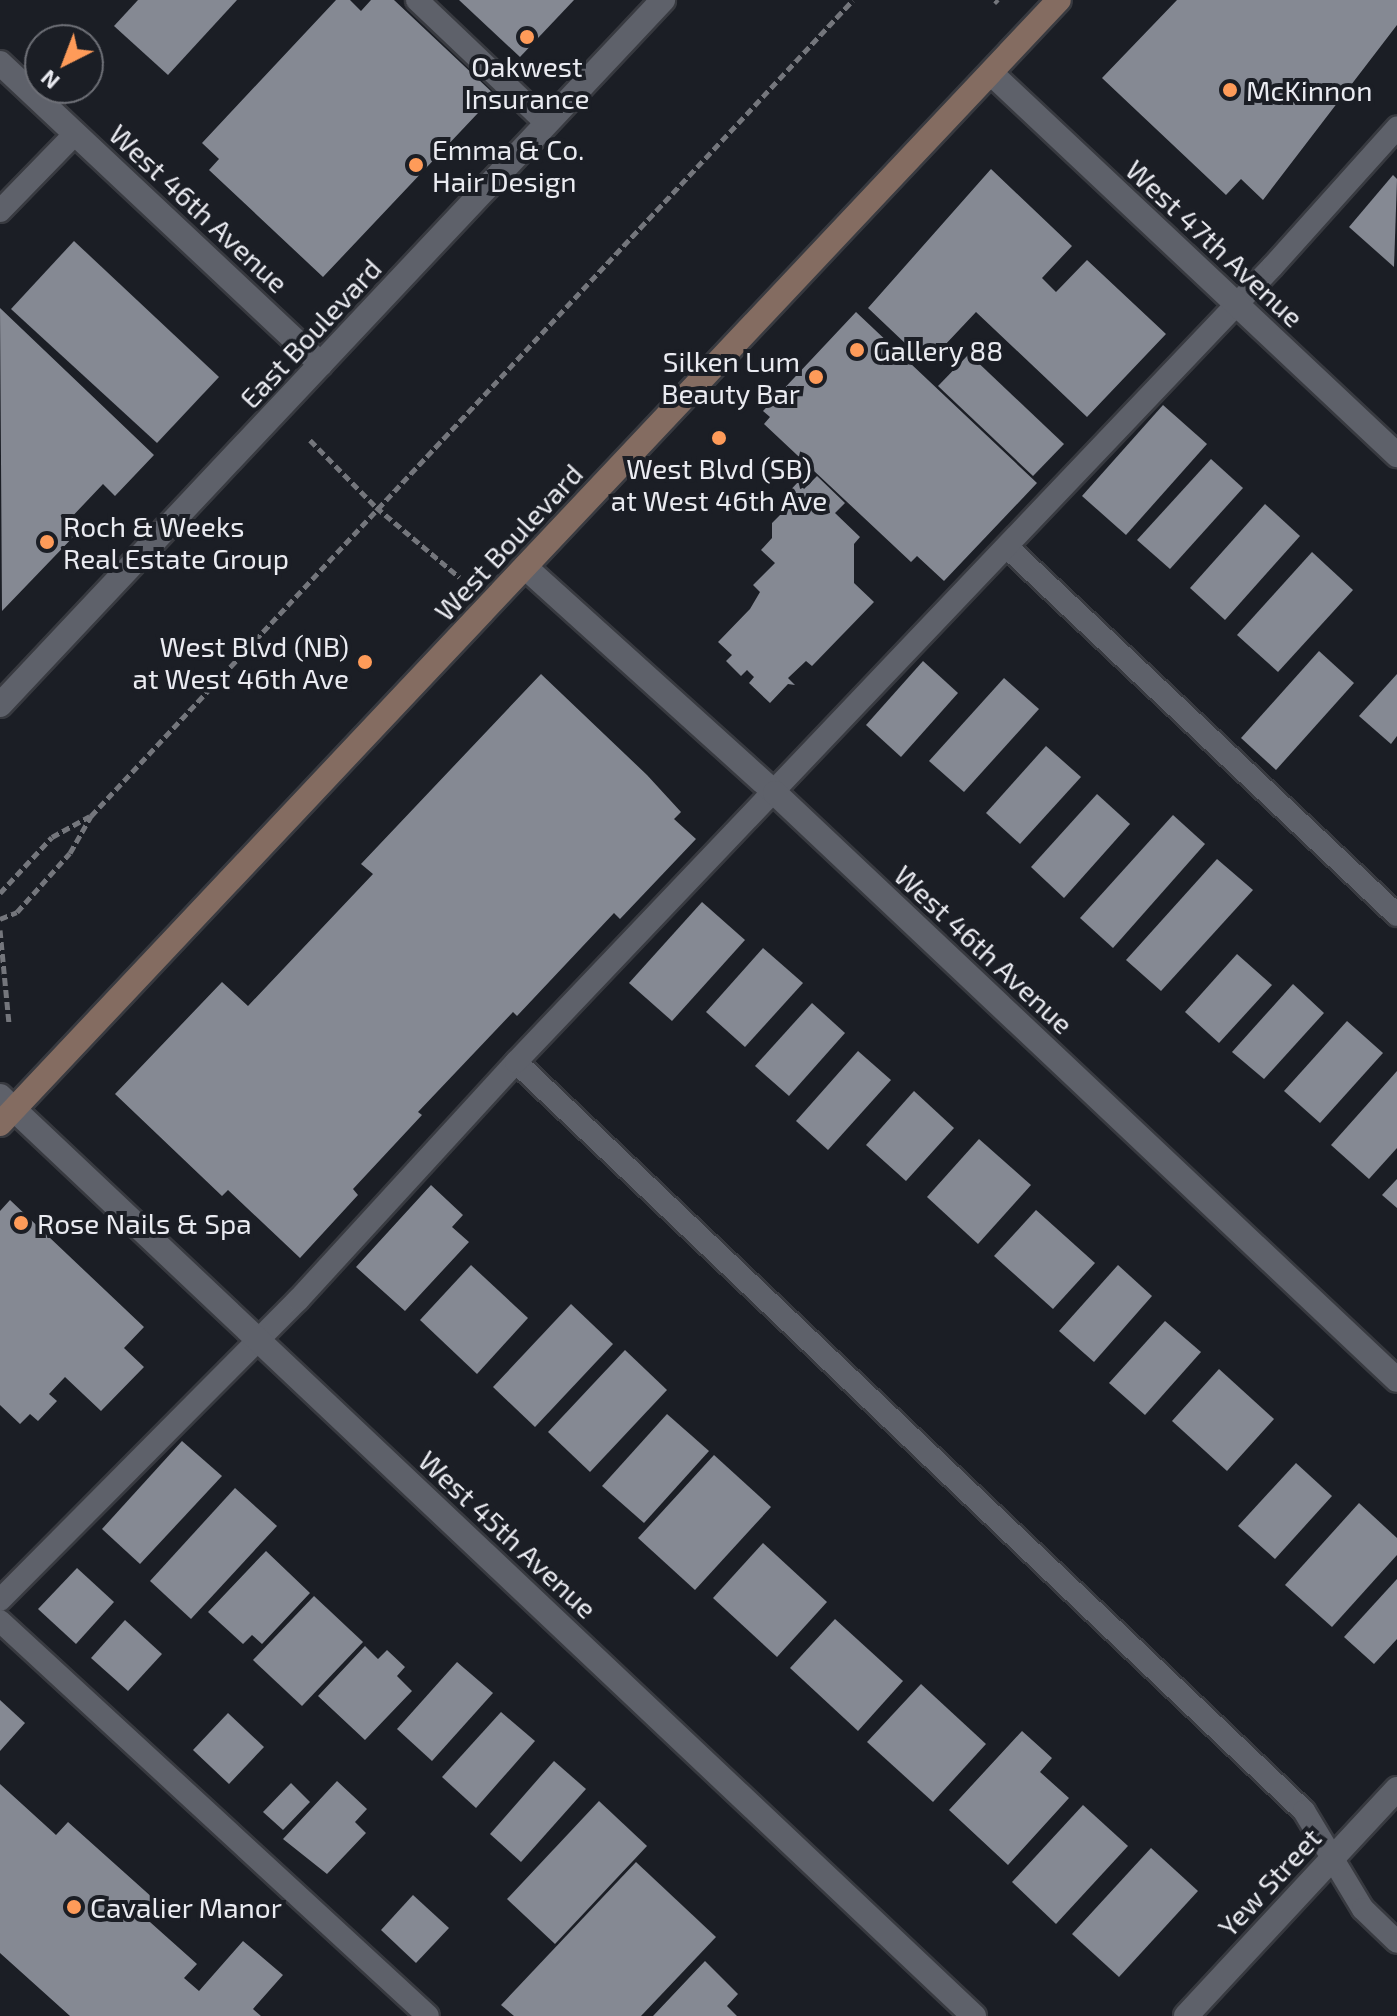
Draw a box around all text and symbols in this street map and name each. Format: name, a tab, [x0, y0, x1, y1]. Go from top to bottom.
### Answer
north arrow	[24, 24, 104, 104]
marker: Oakwest Insurance	[518, 28, 536, 46]
place label: Oakwest Insurance	[464, 49, 590, 115]
text: N	[35, 65, 64, 95]
place label: McKinnon	[1246, 73, 1372, 107]
marker: McKinnon	[1221, 81, 1239, 99]
street label: West 46th Avenue	[103, 116, 295, 300]
place label: Emma & Co. Hair Design	[432, 132, 584, 198]
street label: West 47th Avenue	[1119, 152, 1311, 334]
marker: Emma & Co. Hair Design	[407, 156, 425, 174]
street label: East Boulevard	[232, 251, 388, 415]
place label: Gallery 88	[873, 333, 1004, 367]
marker: Gallery 88	[848, 341, 866, 359]
place label: Silken Lum Beauty Bar	[661, 344, 800, 410]
marker: Silken Lum Beauty Bar	[807, 368, 825, 386]
marker: West Blvd (SB) at West 46th Ave	[710, 429, 728, 447]
place label: West Blvd (SB) at West 46th Ave	[610, 451, 828, 517]
street label: West Boulevard	[427, 457, 589, 627]
place label: Roch & Weeks Real Estate Group	[63, 509, 290, 575]
marker: Roch & Weeks Real Estate Group	[38, 533, 56, 551]
place label: West Blvd (NB) at West 46th Ave	[132, 629, 349, 695]
marker: West Blvd (NB) at West 46th Ave	[356, 653, 374, 671]
street label: West 46th Avenue	[888, 857, 1080, 1041]
place label: Rose Nails & Spa	[37, 1206, 252, 1240]
marker: Rose Nails & Spa	[12, 1214, 30, 1232]
street label: West 45th Avenue	[412, 1443, 604, 1625]
street label: Yew Street	[1210, 1821, 1328, 1943]
place label: Cavalier Manor	[90, 1890, 282, 1924]
marker: Cavalier Manor	[65, 1898, 83, 1916]

